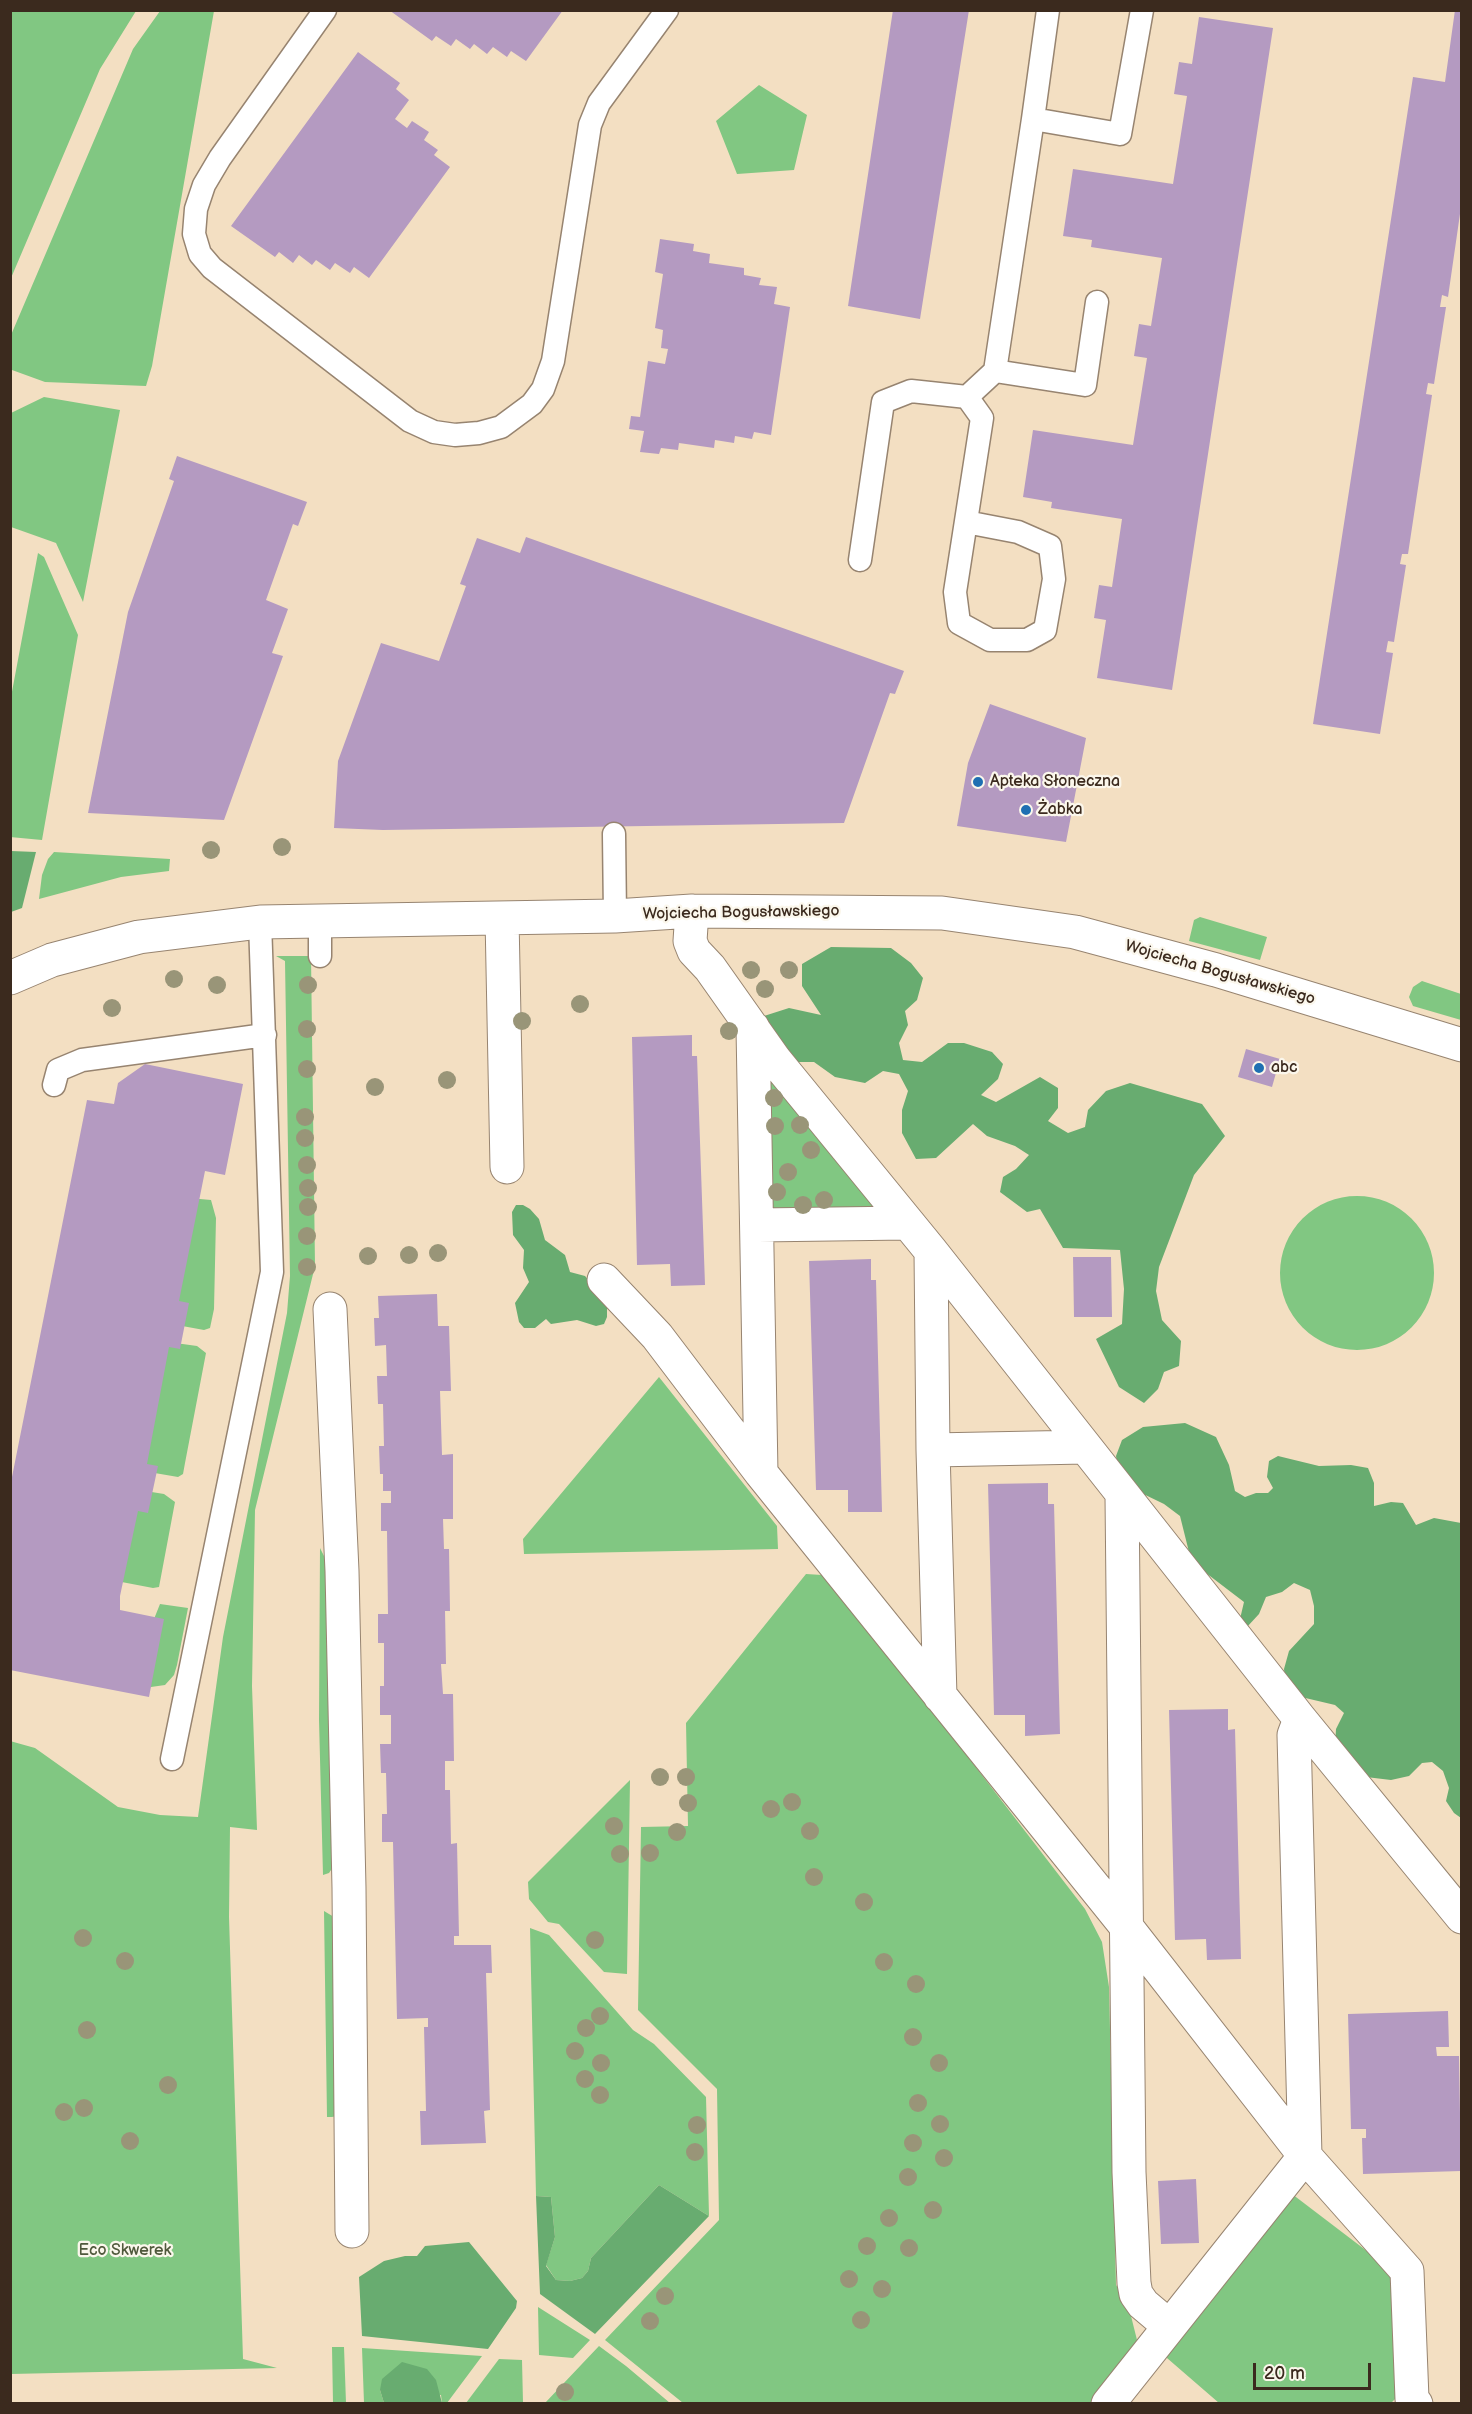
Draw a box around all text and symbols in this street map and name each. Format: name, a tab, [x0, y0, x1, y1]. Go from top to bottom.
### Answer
place label: Apteka Słoneczna	[990, 772, 1120, 792]
marker: Apteka Słoneczna	[971, 775, 985, 789]
place label: Żabka	[1038, 800, 1082, 820]
marker: Żabka	[1019, 803, 1033, 817]
street label: Wojciecha Bogusławskiego	[642, 902, 840, 924]
street label: Wojciecha Bogusławskiego	[1123, 937, 1317, 1009]
place label: abc	[1271, 1058, 1298, 1078]
marker: abc	[1252, 1061, 1266, 1075]
park label: Eco Skwerek	[79, 2241, 171, 2261]
scale bar	[1256, 2351, 1374, 2389]
text: 20 m	[1264, 2363, 1305, 2384]

